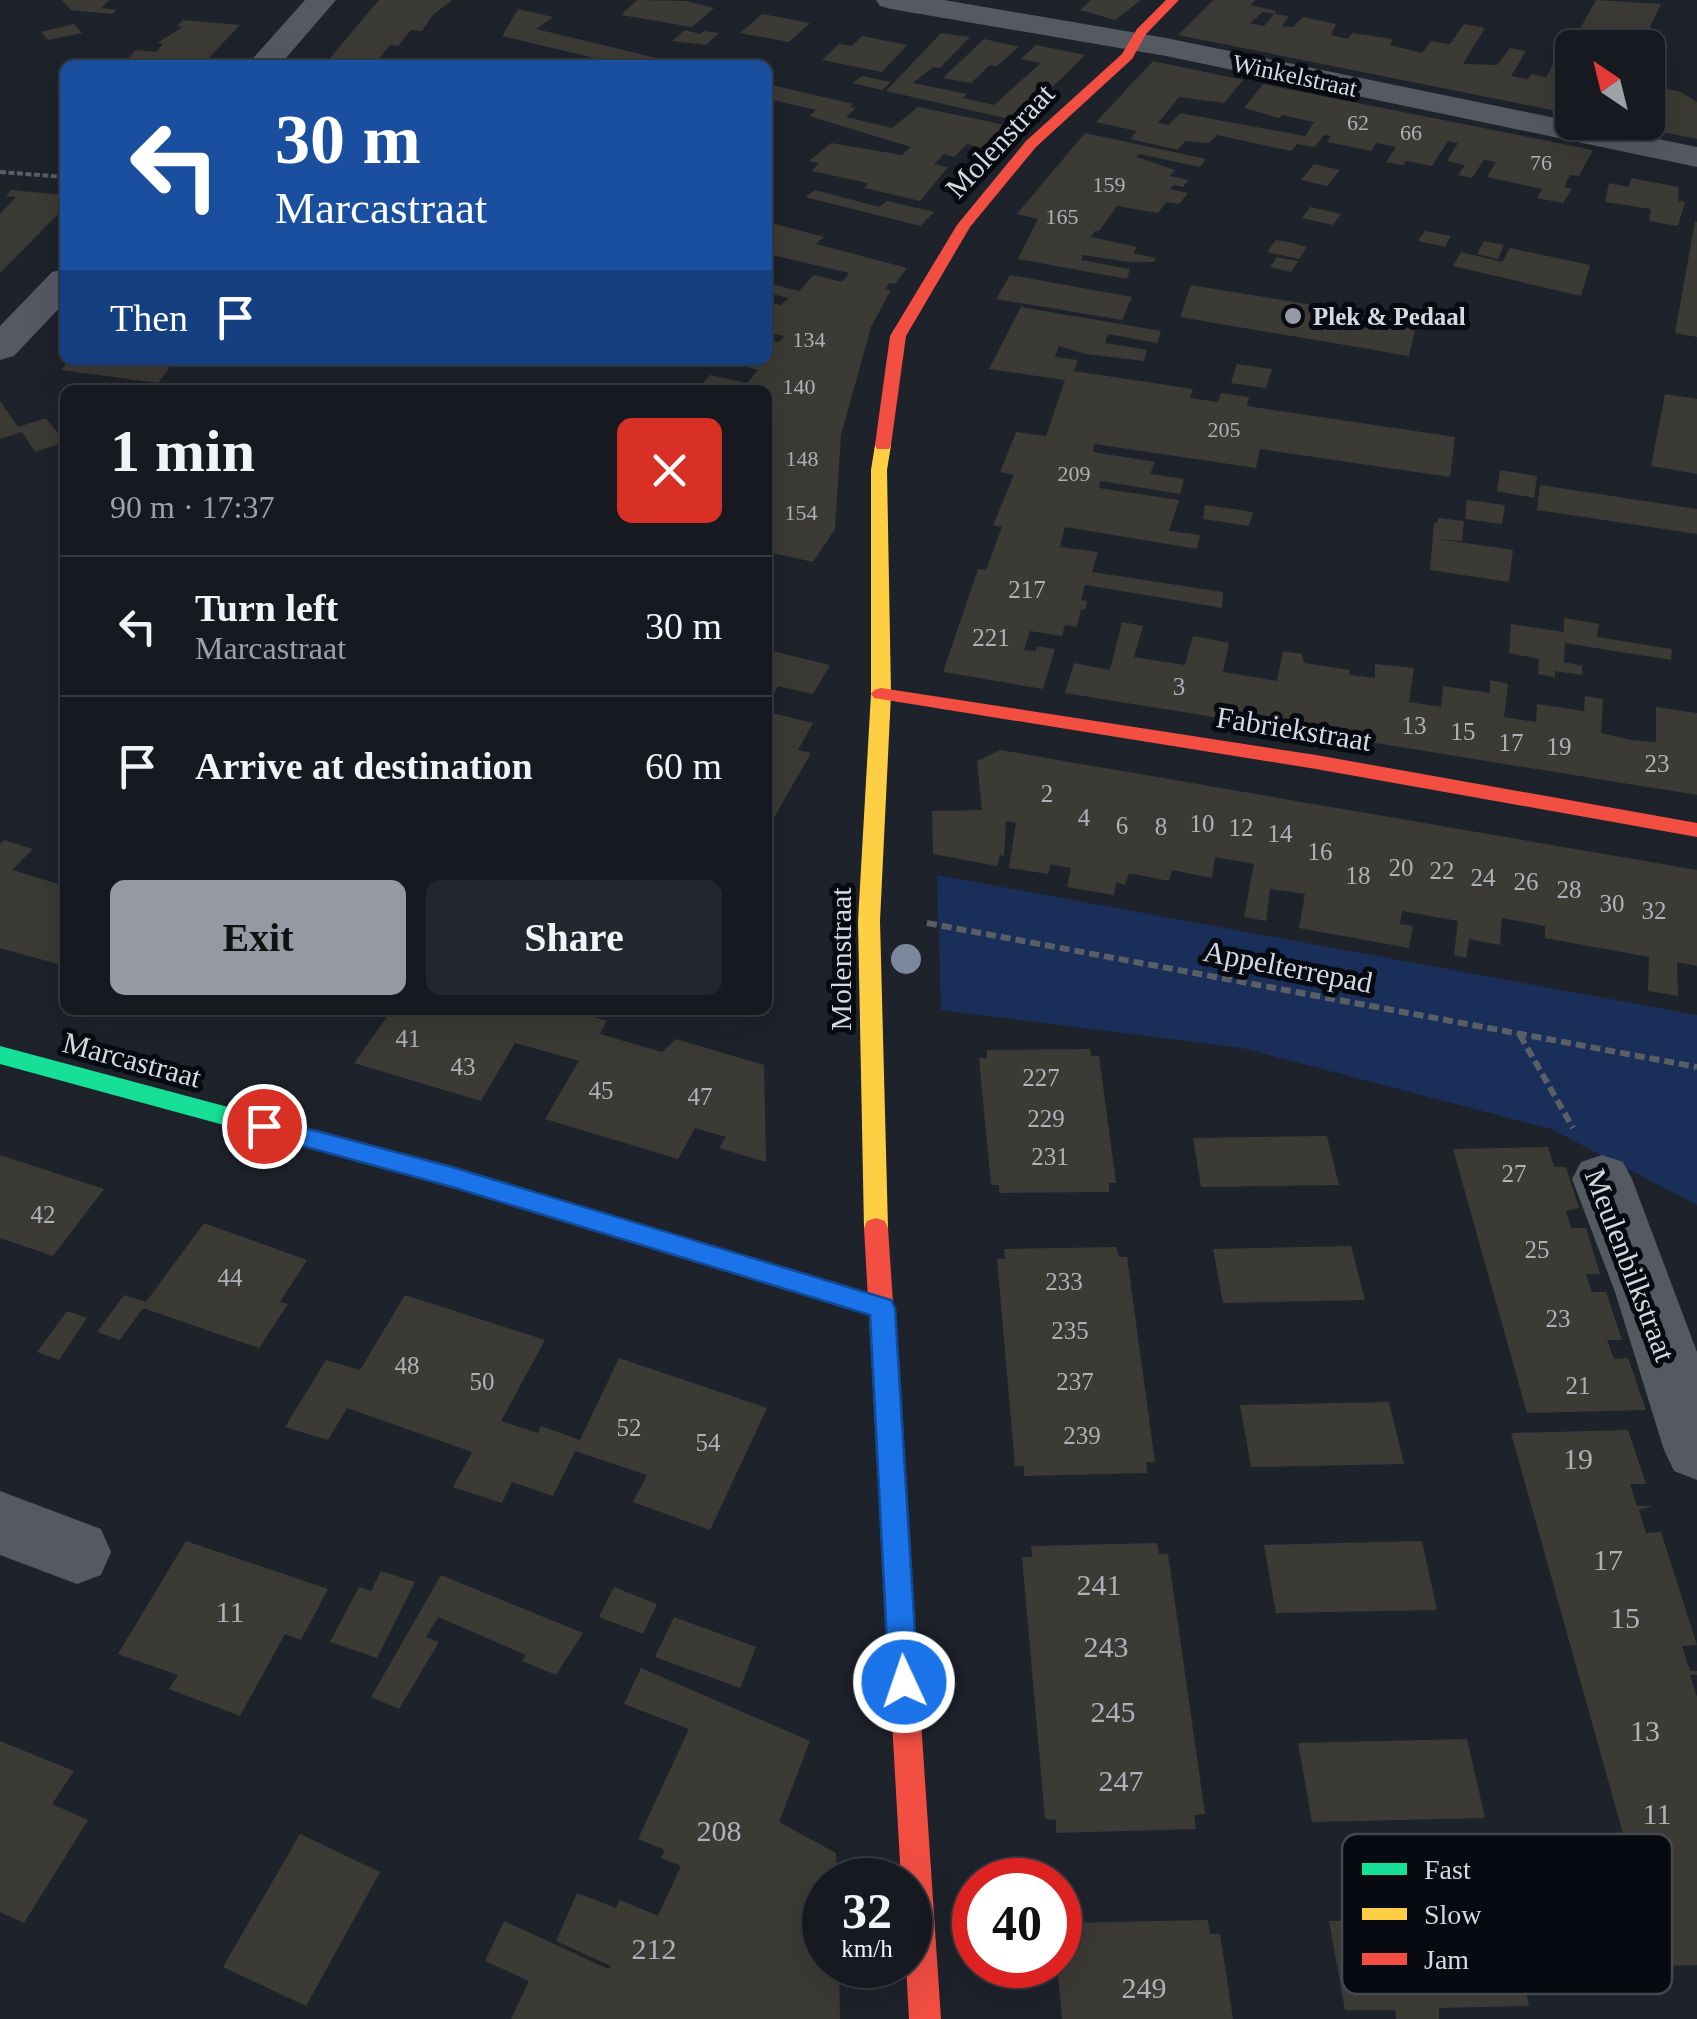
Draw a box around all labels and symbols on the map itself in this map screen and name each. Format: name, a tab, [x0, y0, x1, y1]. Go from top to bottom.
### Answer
north arrow	[1555, 30, 1665, 140]
street label: Winkelstraat	[1230, 49, 1360, 102]
street label: Molenstraat	[939, 77, 1061, 204]
house number: 62	[1347, 110, 1369, 135]
house number: 66	[1400, 120, 1422, 145]
house number: 76	[1530, 150, 1552, 175]
house number: 159	[1093, 172, 1126, 197]
house number: 165	[1046, 204, 1079, 229]
place label: Plek & Pedaal	[1313, 303, 1466, 330]
marker: Plek & Pedaal	[1282, 305, 1304, 327]
house number: 134	[793, 327, 826, 352]
house number: 140	[783, 374, 816, 399]
house number: 205	[1208, 417, 1241, 442]
house number: 148	[786, 446, 819, 471]
house number: 209	[1058, 461, 1091, 486]
house number: 154	[785, 500, 818, 525]
house number: 217	[1008, 576, 1046, 603]
house number: 221	[972, 624, 1010, 651]
house number: 3	[1173, 673, 1185, 700]
street label: Fabriekstraat	[1214, 700, 1375, 757]
house number: 13	[1402, 712, 1427, 739]
house number: 15	[1451, 718, 1476, 745]
house number: 17	[1499, 729, 1524, 756]
house number: 19	[1547, 733, 1572, 760]
house number: 23	[1645, 750, 1670, 777]
house number: 2	[1041, 780, 1053, 807]
house number: 4	[1078, 804, 1091, 831]
house number: 10	[1190, 810, 1215, 837]
house number: 6	[1116, 812, 1128, 839]
house number: 8	[1155, 813, 1167, 840]
house number: 12	[1229, 814, 1254, 841]
house number: 14	[1268, 820, 1293, 847]
house number: 16	[1308, 838, 1333, 865]
house number: 20	[1389, 854, 1414, 881]
house number: 22	[1430, 857, 1455, 884]
house number: 18	[1346, 862, 1371, 889]
house number: 24	[1471, 864, 1496, 891]
house number: 26	[1514, 868, 1539, 895]
house number: 28	[1557, 876, 1582, 903]
street label: Molenstraat	[824, 887, 857, 1031]
house number: 30	[1600, 890, 1625, 917]
house number: 32	[1642, 897, 1667, 924]
street label: Appelterrepad	[1201, 934, 1375, 999]
street label: Marcastraat	[59, 1025, 205, 1094]
house number: 41	[396, 1025, 421, 1052]
house number: 43	[451, 1053, 476, 1080]
house number: 227	[1022, 1064, 1060, 1091]
house number: 45	[589, 1077, 614, 1104]
house number: 47	[688, 1083, 713, 1110]
pin	[222, 1084, 307, 1169]
house number: 229	[1027, 1105, 1065, 1132]
house number: 231	[1031, 1143, 1069, 1170]
house number: 27	[1502, 1160, 1527, 1187]
street label: Meulenbilkstraat	[1579, 1164, 1683, 1366]
house number: 42	[31, 1201, 56, 1228]
house number: 25	[1525, 1236, 1550, 1263]
house number: 44	[218, 1264, 243, 1291]
house number: 233	[1045, 1268, 1083, 1295]
house number: 23	[1546, 1305, 1571, 1332]
house number: 235	[1051, 1317, 1089, 1344]
house number: 48	[395, 1352, 420, 1379]
house number: 50	[470, 1368, 495, 1395]
house number: 237	[1056, 1368, 1094, 1395]
house number: 21	[1566, 1372, 1591, 1399]
house number: 52	[617, 1414, 642, 1441]
house number: 239	[1063, 1422, 1101, 1449]
house number: 54	[696, 1429, 721, 1456]
house number: 19	[1563, 1442, 1593, 1475]
house number: 17	[1593, 1543, 1623, 1576]
house number: 241	[1077, 1568, 1122, 1601]
house number: 11	[216, 1595, 244, 1628]
house number: 15	[1610, 1601, 1640, 1634]
position arrow	[852, 1630, 956, 1734]
house number: 243	[1084, 1630, 1129, 1663]
house number: 245	[1091, 1695, 1136, 1728]
house number: 13	[1630, 1714, 1660, 1747]
house number: 247	[1099, 1764, 1144, 1797]
house number: 11	[1643, 1797, 1671, 1830]
house number: 208	[697, 1814, 742, 1847]
legend	[1342, 1834, 1672, 1994]
text: Fast	[1424, 1854, 1471, 1885]
speed limit sign: 40	[952, 1858, 1082, 1988]
text: Slow	[1424, 1899, 1482, 1930]
house number: 212	[632, 1932, 677, 1965]
text: Jam	[1424, 1944, 1469, 1975]
house number: 249	[1122, 1971, 1167, 2004]

